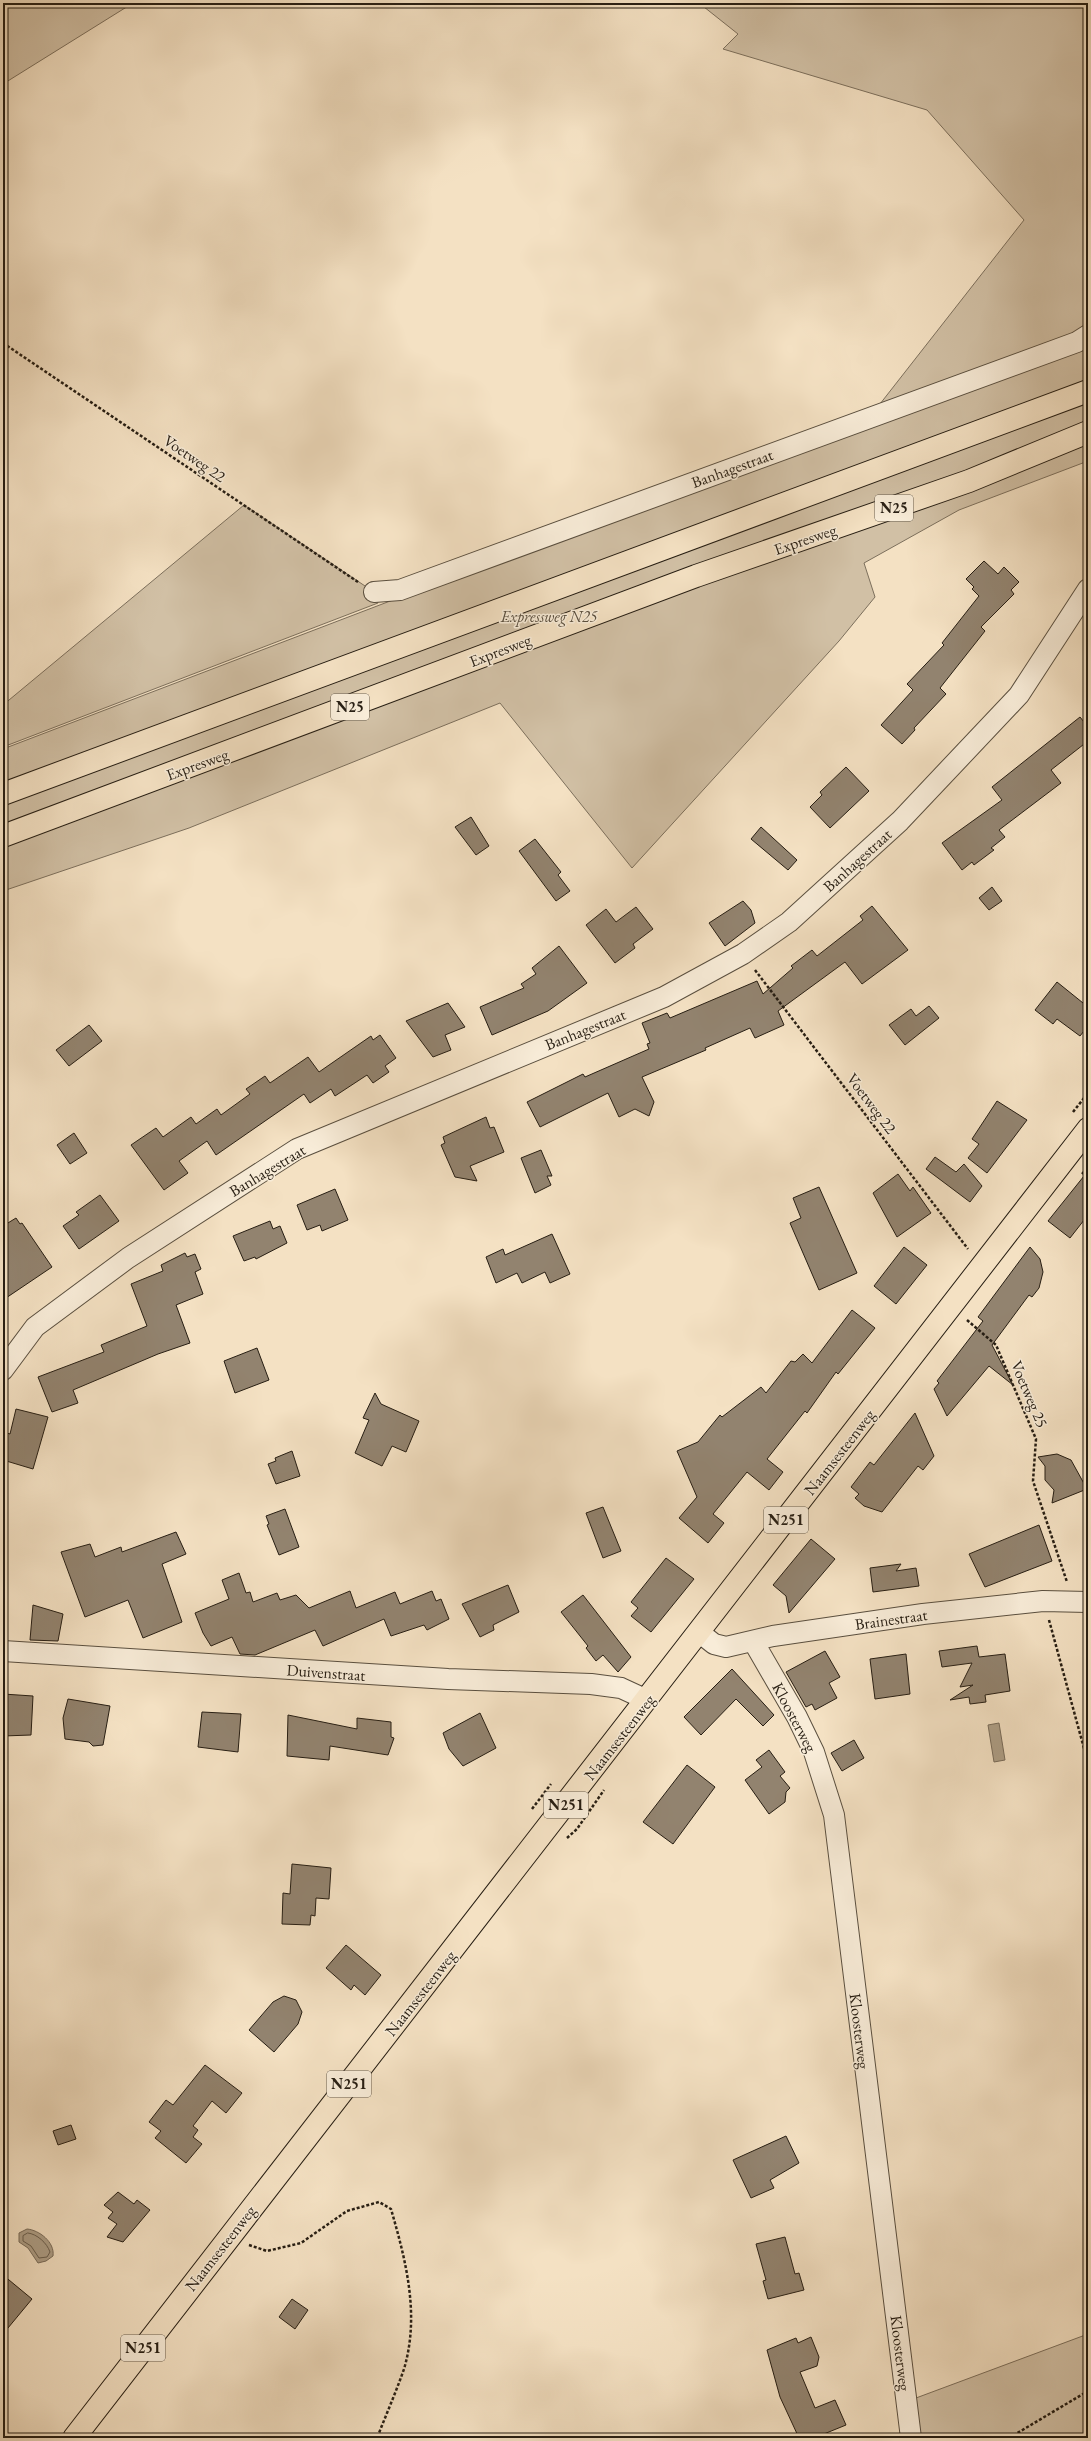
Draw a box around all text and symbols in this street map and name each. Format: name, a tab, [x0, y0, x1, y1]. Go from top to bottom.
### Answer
street label: Voetweg 22	[160, 430, 230, 487]
street label: Banhagestraat	[688, 444, 776, 493]
road number: N25	[875, 495, 913, 521]
street label: Expresweg	[771, 519, 840, 560]
park label: Expressweg N25	[500, 606, 599, 627]
street label: Expresweg	[466, 629, 535, 672]
road number: N25	[331, 694, 369, 720]
street label: Expresweg	[163, 743, 232, 785]
street label: Banhagestraat	[819, 824, 896, 897]
street label: Banhagestraat	[542, 1004, 629, 1055]
street label: Voetweg 22	[842, 1069, 901, 1138]
street label: Banhagestraat	[225, 1139, 309, 1201]
street label: Voetweg 25	[1006, 1358, 1053, 1431]
street label: Naamsesteenweg	[799, 1404, 880, 1500]
road number: N251	[764, 1507, 808, 1533]
street label: Brainestraat	[853, 1604, 929, 1635]
street label: Duivenstraat	[286, 1659, 366, 1686]
street label: Kloosterweg	[767, 1679, 822, 1757]
street label: Naamsesteenweg	[579, 1689, 660, 1785]
road number: N251	[544, 1792, 588, 1818]
street label: Naamsesteenweg	[380, 1945, 461, 2041]
street label: Kloosterweg	[844, 1992, 875, 2071]
road number: N251	[327, 2071, 371, 2097]
street label: Naamsesteenweg	[180, 2200, 261, 2296]
street label: Kloosterweg	[885, 2314, 916, 2393]
road number: N251	[121, 2335, 165, 2361]

